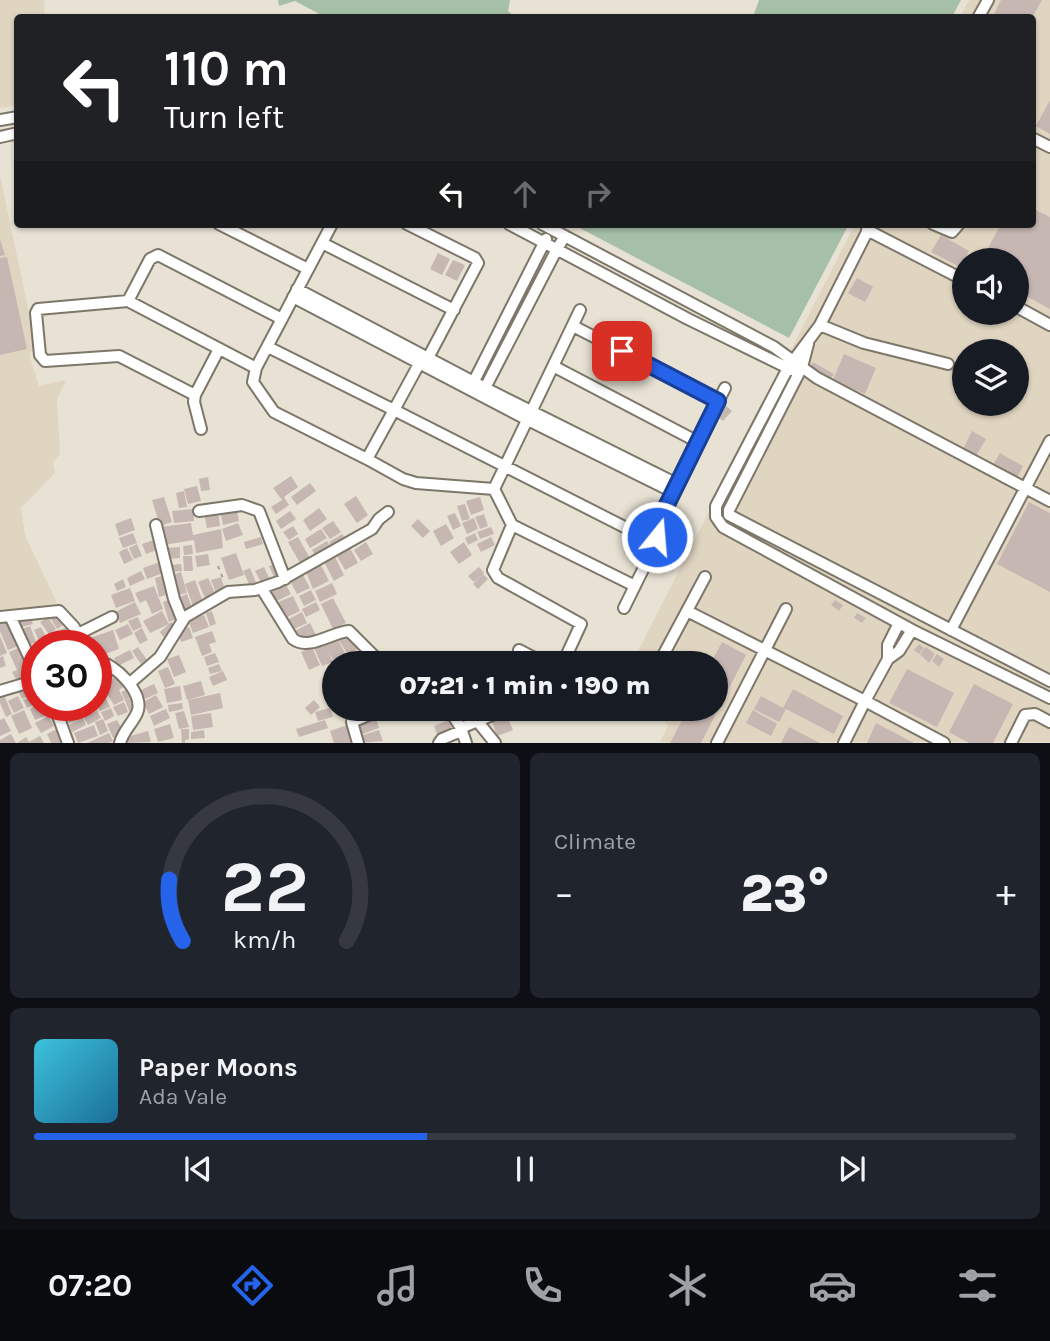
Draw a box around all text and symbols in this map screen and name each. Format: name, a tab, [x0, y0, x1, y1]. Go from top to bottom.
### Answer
text: 110 m	[164, 40, 289, 97]
icon: left	[49, 42, 140, 133]
text: Turn left	[164, 99, 284, 136]
icon: left	[433, 175, 471, 213]
icon: ahead	[506, 175, 544, 213]
icon: right	[579, 175, 617, 213]
map controls	[952, 248, 1029, 416]
button: sound	[952, 248, 1029, 325]
pin	[592, 321, 652, 381]
icon: arrive	[603, 332, 641, 370]
button: layers	[952, 339, 1029, 416]
position arrow	[620, 500, 694, 574]
speed limit sign: 30	[21, 630, 112, 721]
text: 07:21 · 1 min · 190 m	[399, 670, 651, 701]
text: Climate	[554, 828, 636, 855]
text: 22	[221, 845, 309, 930]
text: 23°	[740, 863, 830, 924]
text: −	[554, 871, 574, 916]
text: +	[996, 871, 1016, 916]
text: km/h	[233, 925, 297, 954]
text: Paper Moons	[139, 1052, 298, 1083]
text: Ada Vale	[139, 1083, 227, 1110]
icon: previous	[179, 1150, 217, 1188]
icon: pause	[506, 1150, 544, 1188]
icon: next	[833, 1150, 871, 1188]
icon: directions	[228, 1261, 277, 1310]
icon: music	[373, 1261, 422, 1310]
icon: phone	[518, 1261, 567, 1310]
icon: climate	[663, 1261, 712, 1310]
icon: car	[808, 1261, 857, 1310]
icon: filters	[953, 1261, 1002, 1310]
text: 07:20	[48, 1267, 132, 1304]

